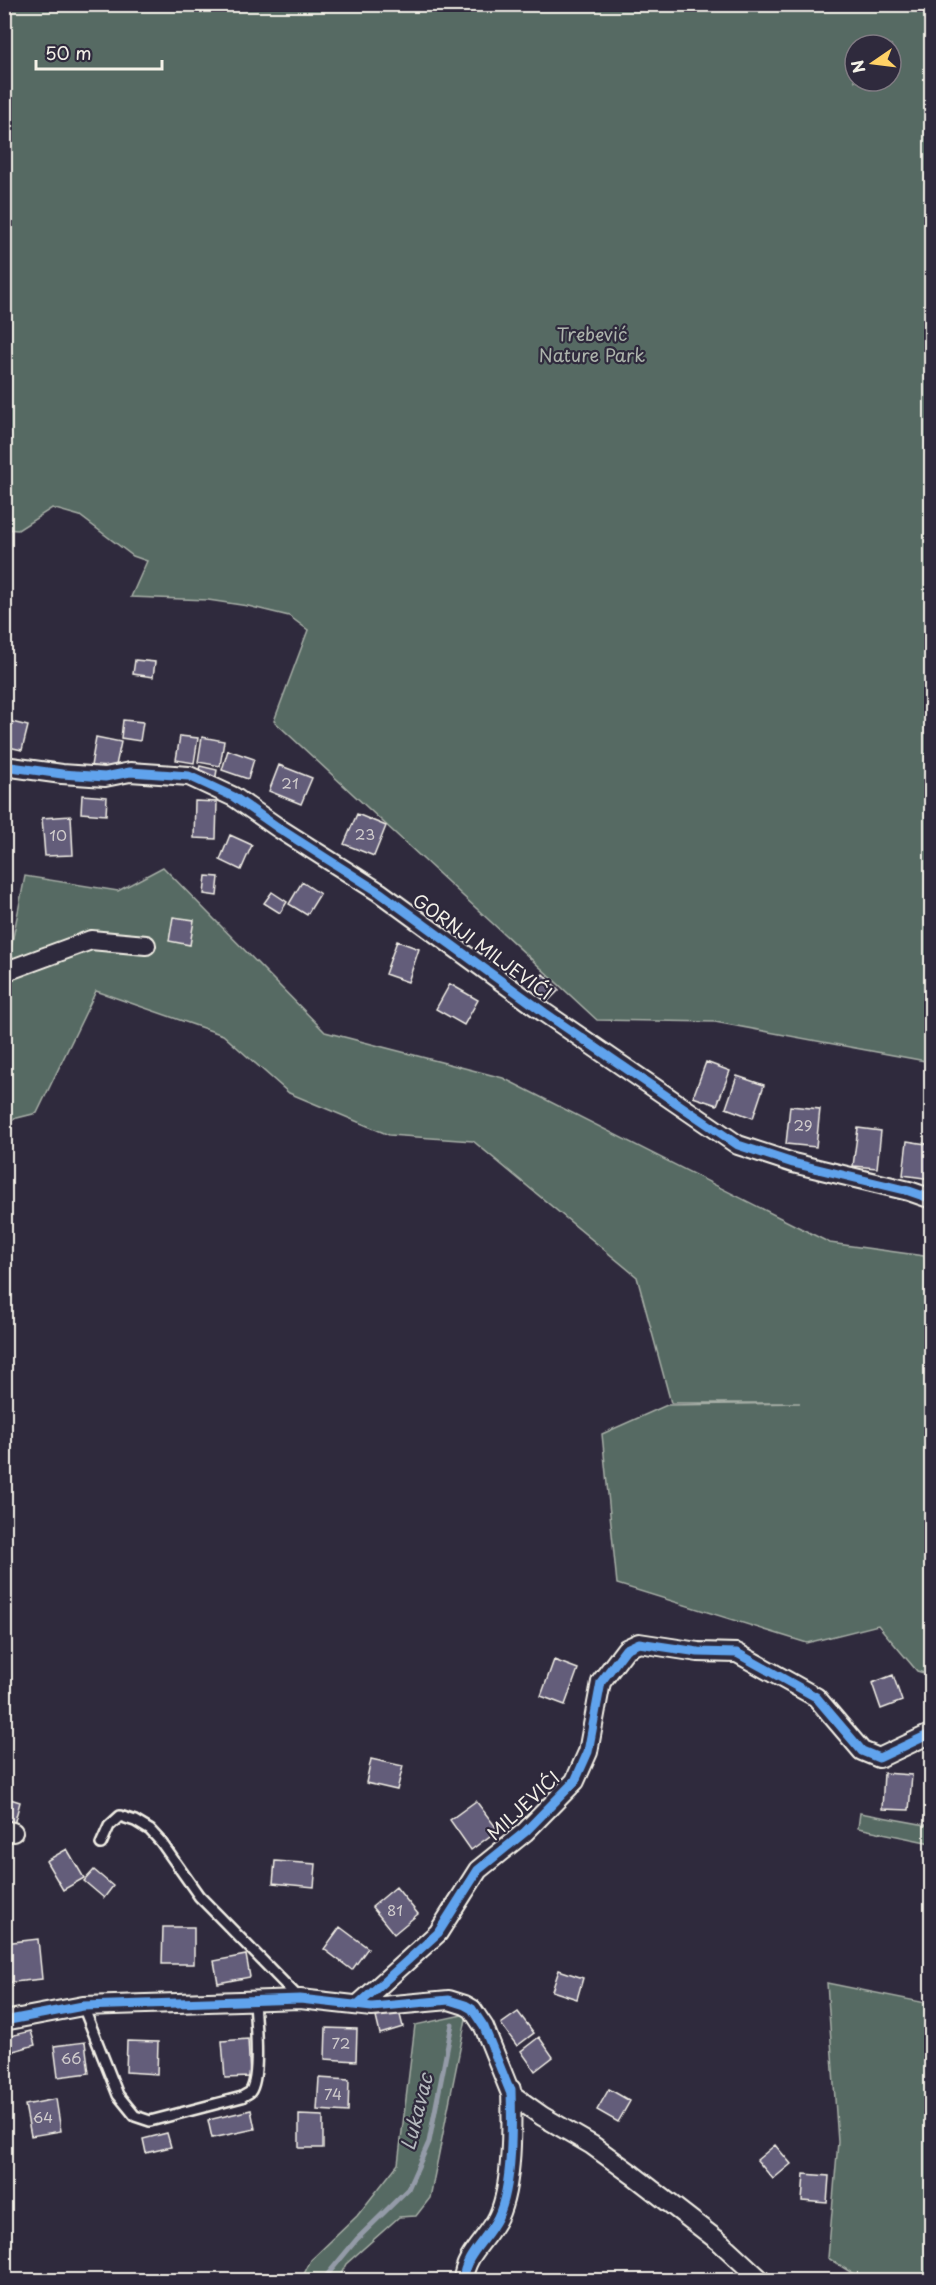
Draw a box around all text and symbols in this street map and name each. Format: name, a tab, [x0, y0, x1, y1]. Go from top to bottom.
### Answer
scale bar	[36, 33, 162, 71]
north arrow	[843, 33, 903, 93]
text: 50 m	[45, 39, 92, 66]
text: N	[844, 58, 871, 76]
park label: Trebević Nature Park	[539, 320, 645, 368]
house number: 21	[281, 771, 299, 794]
house number: 23	[355, 822, 375, 845]
house number: 10	[49, 823, 67, 846]
street label: GORNJI MILJEVIĆI	[408, 886, 558, 1006]
house number: 29	[793, 1113, 813, 1136]
street label: MILJEVIĆI	[481, 1764, 565, 1846]
house number: 81	[387, 1898, 403, 1921]
house number: 72	[332, 2031, 350, 2054]
house number: 66	[61, 2046, 81, 2069]
water label: Lukavac	[392, 2069, 440, 2153]
house number: 74	[324, 2082, 342, 2105]
house number: 64	[33, 2105, 53, 2128]

